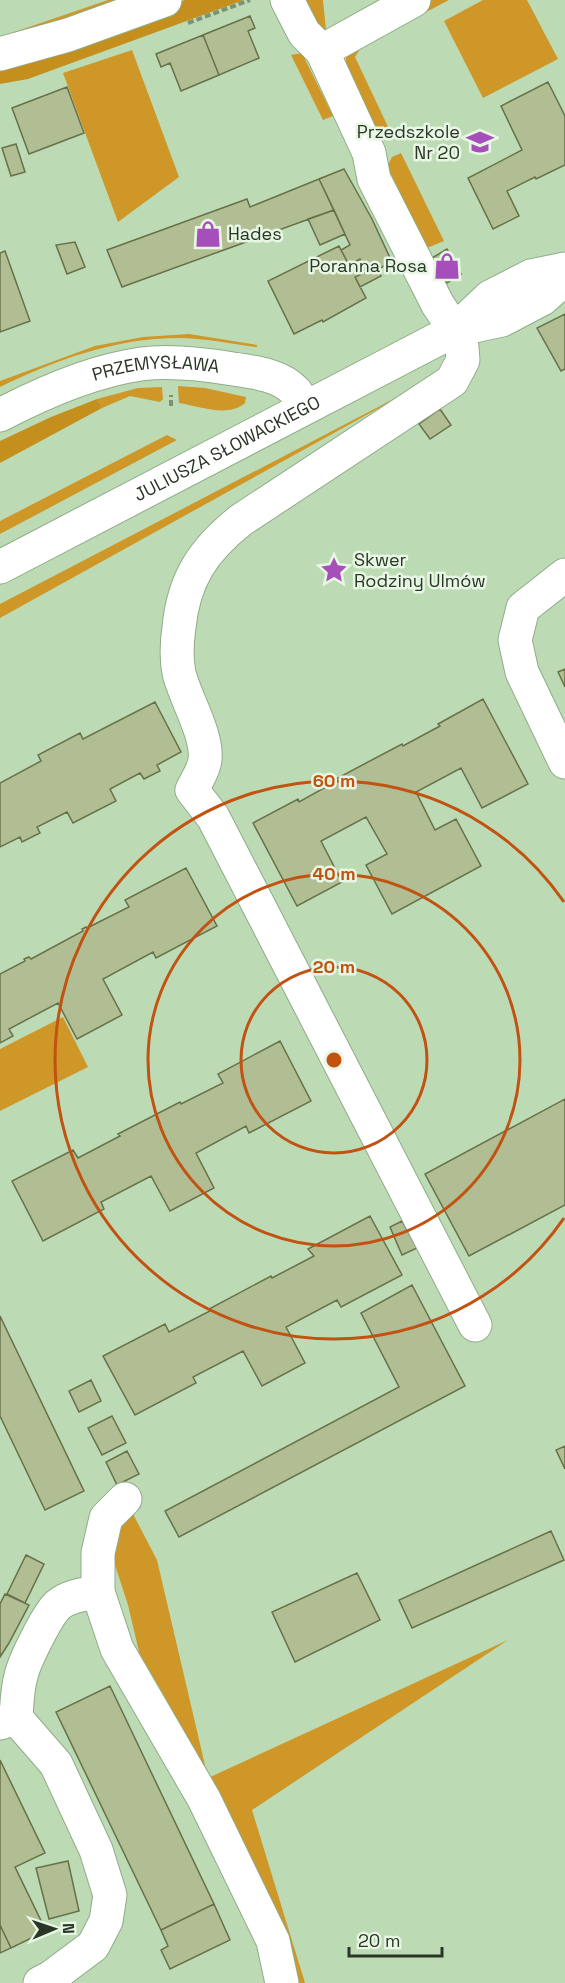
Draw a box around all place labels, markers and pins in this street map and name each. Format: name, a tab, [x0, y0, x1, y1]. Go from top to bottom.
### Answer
place label: Przedszkole Nr 20	[357, 120, 460, 164]
school or university icon: Przedszkole Nr 20	[465, 127, 495, 157]
shop icon: Hades	[193, 219, 223, 249]
place label: Hades	[228, 222, 282, 245]
shop icon: Poranna Rosa	[432, 251, 462, 281]
place label: Poranna Rosa	[309, 254, 427, 277]
place label: Skwer Rodziny Ulmów	[354, 548, 486, 592]
place icon: Skwer Rodziny Ulmów	[319, 555, 349, 585]
centre of rings	[324, 1050, 344, 1070]

